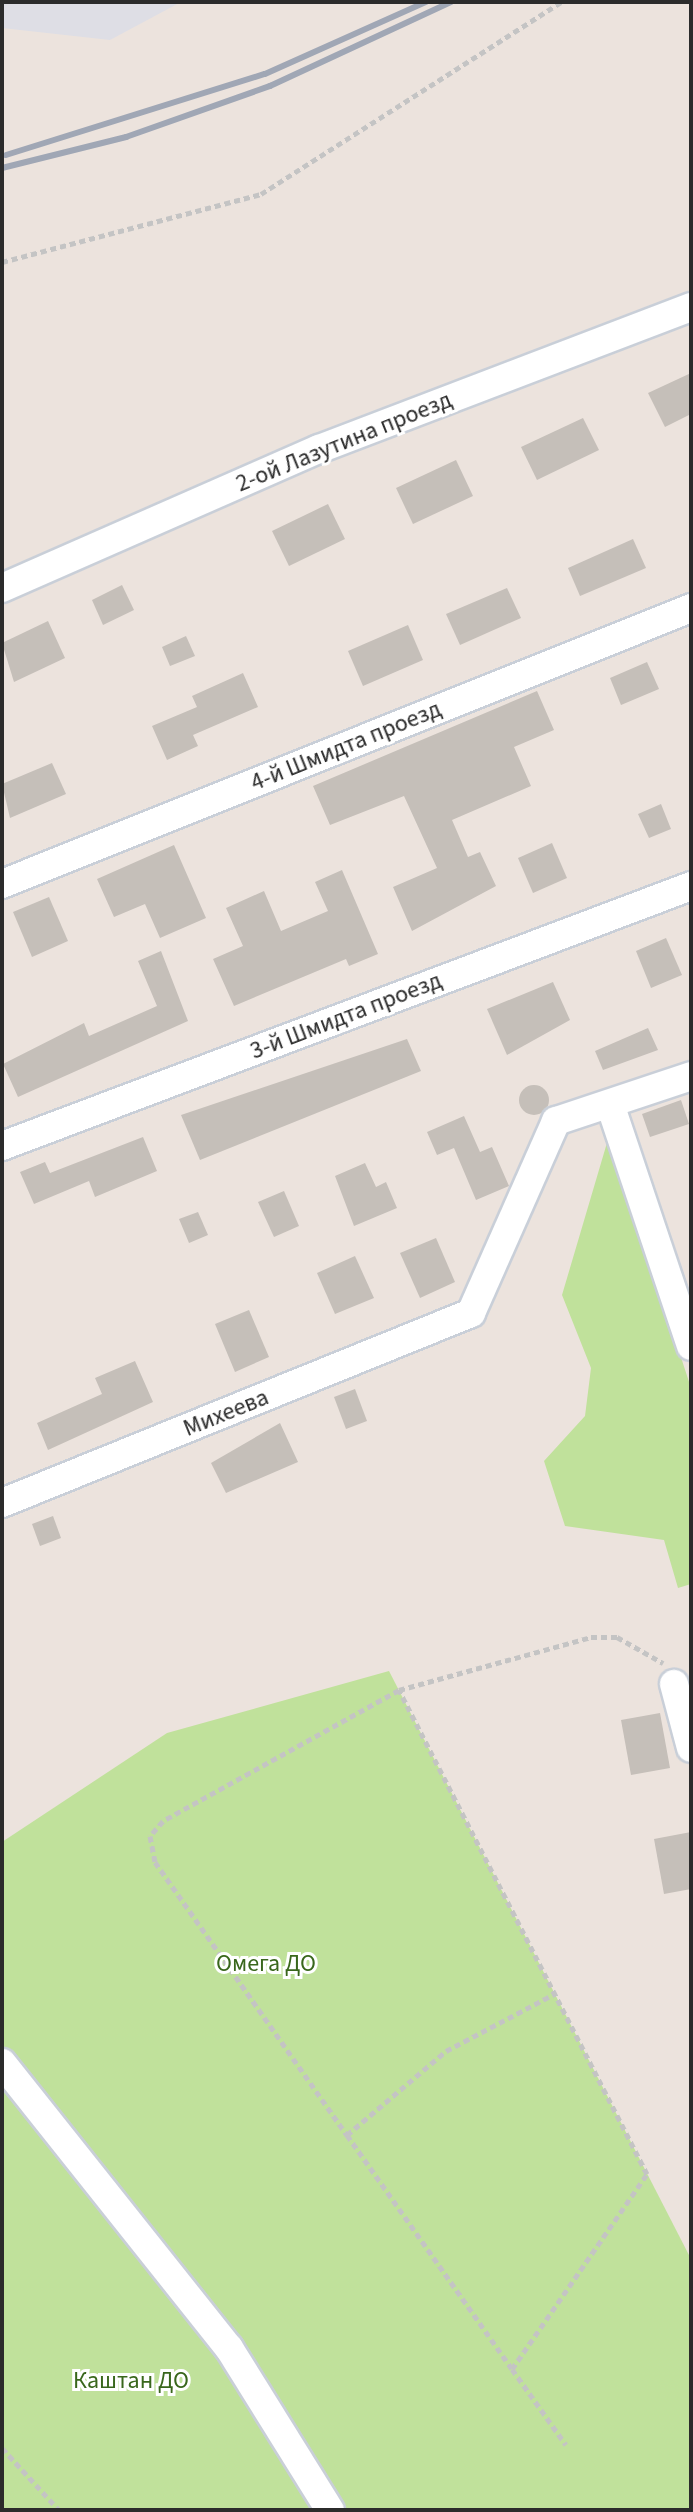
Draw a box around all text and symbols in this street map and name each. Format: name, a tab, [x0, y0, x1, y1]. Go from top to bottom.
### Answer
street label: 2-ой Лазутина проезд	[232, 386, 456, 498]
street label: 4-й Шмидта проезд	[247, 695, 445, 797]
street label: 3-й Шмидта проезд	[246, 966, 446, 1066]
street label: Михеева	[179, 1383, 273, 1443]
park label: Омега ДО	[216, 1950, 316, 1978]
park label: Каштан ДО	[73, 2367, 189, 2395]

